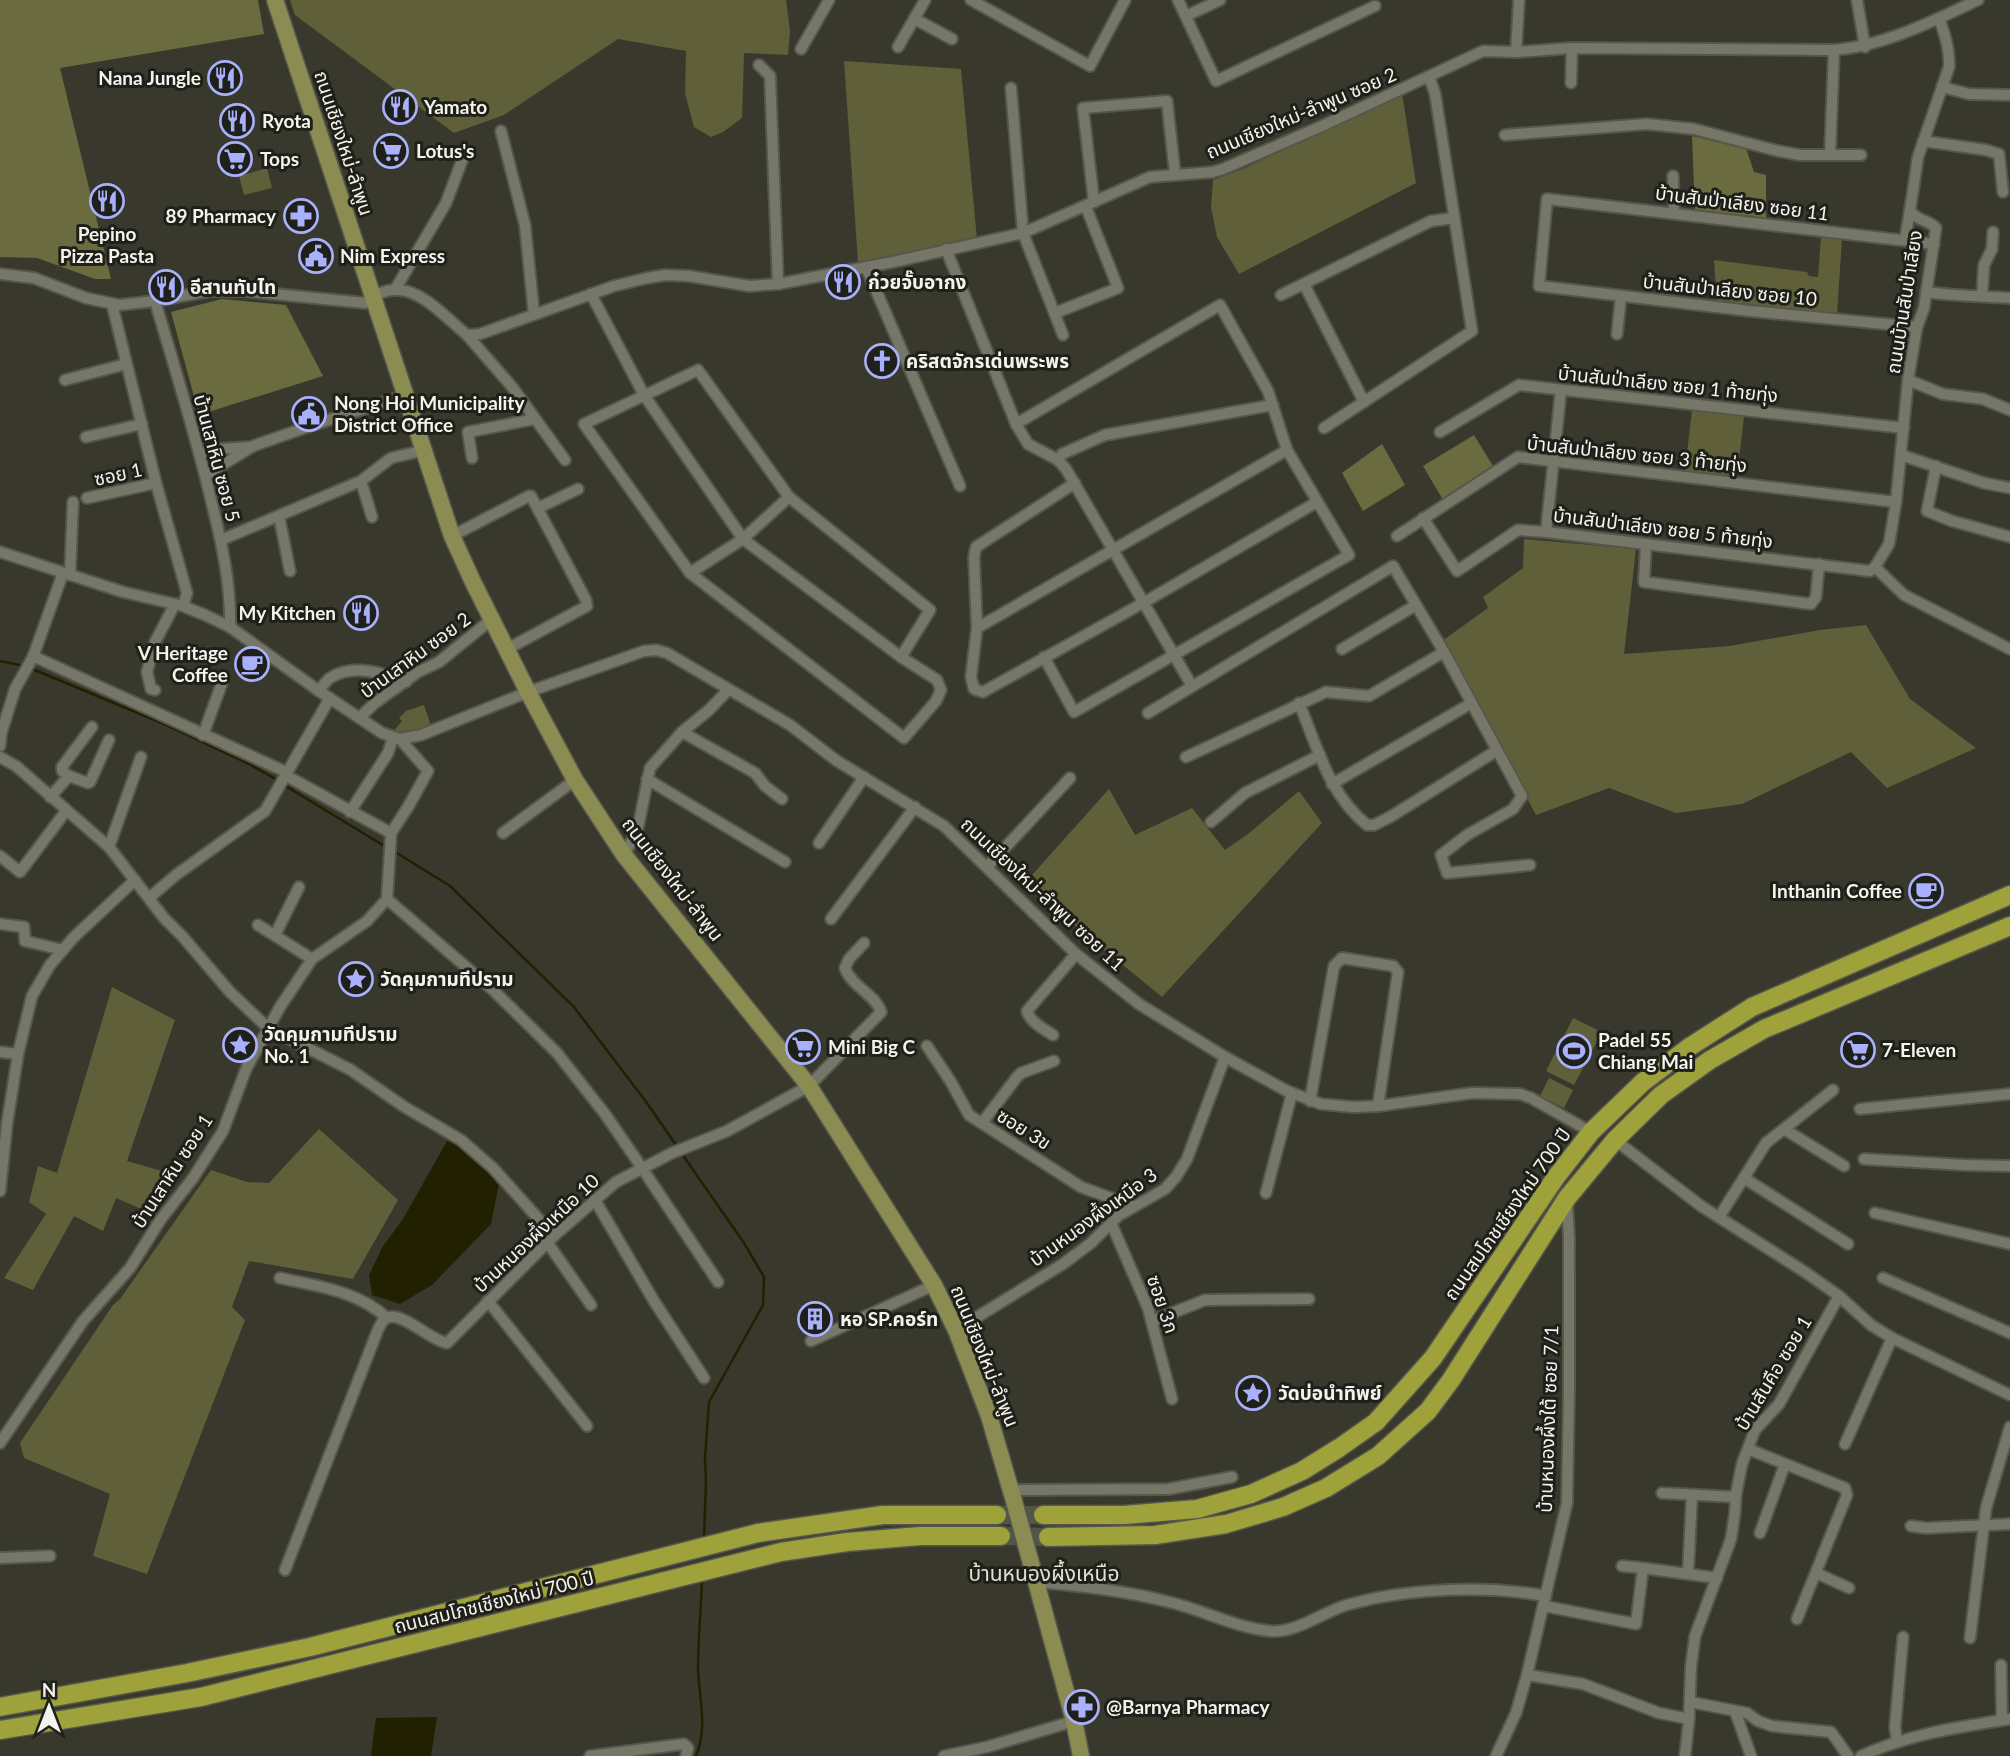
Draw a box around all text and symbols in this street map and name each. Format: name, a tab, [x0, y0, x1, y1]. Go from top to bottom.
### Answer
restaurant icon: Nana Jungle	[206, 59, 244, 97]
street label: ถนนเชียงใหม่-ลำพูน ซอย 2	[1202, 62, 1400, 165]
place label: Nana Jungle	[98, 66, 201, 89]
street label: ถนนเชียงใหม่-ลำพูน	[308, 68, 379, 219]
restaurant icon: Yamato	[381, 88, 419, 126]
place label: Yamato	[423, 95, 487, 118]
restaurant icon: Ryota	[218, 102, 256, 140]
place label: Ryota	[262, 109, 311, 132]
supermarket icon: Lotus's	[372, 132, 410, 170]
place label: Lotus's	[416, 139, 474, 162]
supermarket icon: Tops	[216, 140, 254, 178]
place label: Tops	[260, 147, 299, 170]
street label: บ้านสันป่าเลียง ซอย 11	[1654, 180, 1830, 225]
restaurant icon: Pepino Pizza Pasta	[88, 182, 126, 220]
pharmacy icon: 89 Pharmacy	[282, 197, 320, 235]
place label: 89 Pharmacy	[165, 204, 277, 227]
place label: Pepino Pizza Pasta	[60, 222, 154, 267]
street label: ถนนบ้านสันป่าเลียง	[1881, 228, 1926, 375]
public building icon: Nim Express	[297, 237, 335, 275]
place label: Nim Express	[340, 244, 445, 267]
restaurant icon: ก๋วยจั๊บอากง	[824, 263, 862, 301]
restaurant icon: อีสานทับไท	[147, 268, 185, 306]
street label: บ้านสันป่าเลียง ซอย 10	[1642, 269, 1818, 310]
place label: ก๋วยจั๊บอากง	[868, 270, 966, 293]
place label: อีสานทับไท	[190, 275, 276, 298]
church icon: คริสตจักรเด่นพระพร	[863, 342, 901, 380]
place label: คริสตจักรเด่นพระพร	[906, 349, 1069, 372]
street label: บ้านสันป่าเลียง ซอย 1 ท้ายทุ่ง	[1557, 361, 1779, 407]
place label: Nong Hoi Municipality District Office	[334, 391, 525, 436]
street label: บ้านเสาหิน ซอย 5	[189, 392, 246, 524]
public building icon: Nong Hoi Municipality District Office	[290, 395, 328, 433]
street label: บ้านสันป่าเลียง ซอย 3 ท้ายทุ่ง	[1526, 431, 1748, 477]
street label: ซอย 1	[92, 457, 144, 490]
street label: บ้านสันป่าเลียง ซอย 5 ท้ายทุ่ง	[1552, 503, 1774, 553]
restaurant icon: My Kitchen	[342, 594, 380, 632]
place label: My Kitchen	[239, 601, 336, 624]
street label: บ้านเสาหิน ซอย 2	[355, 607, 475, 702]
place label: V Heritage Coffee	[137, 641, 228, 686]
cafe icon: V Heritage Coffee	[233, 645, 271, 683]
street label: ถนนเชียงใหม่-ลำพูน	[616, 812, 729, 946]
street label: ถนนเชียงใหม่-ลำพูน ซอย 11	[955, 812, 1130, 977]
cafe icon: Inthanin Coffee	[1907, 872, 1945, 910]
place label: Inthanin Coffee	[1772, 879, 1902, 902]
place icon: วัดคุมกามทีปราม	[337, 960, 375, 998]
place label: วัดคุมกามทีปราม	[380, 967, 513, 991]
place label: วัดคุมกามทีปราม No. 1	[264, 1022, 397, 1067]
place icon: วัดคุมกามทีปราม No. 1	[221, 1026, 259, 1064]
supermarket icon: Mini Big C	[784, 1028, 822, 1066]
place label: Padel 55 Chiang Mai	[1598, 1028, 1693, 1073]
supermarket icon: 7-Eleven	[1839, 1031, 1877, 1069]
sports icon: Padel 55 Chiang Mai	[1555, 1032, 1593, 1070]
place label: Mini Big C	[828, 1035, 916, 1058]
place label: 7-Eleven	[1882, 1038, 1956, 1061]
street label: ซอย 3ข	[993, 1103, 1055, 1154]
street label: บ้านเสาหิน ซอย 1	[126, 1109, 217, 1232]
street label: ถนนสมโภชเชียงใหม่ 700 ปี	[1438, 1123, 1575, 1304]
street label: บ้านหนองผึ้งเหนือ 3	[1024, 1162, 1161, 1271]
street label: บ้านหนองผึ้งเหนือ 10	[467, 1168, 603, 1297]
street label: ซอย 3ก	[1143, 1272, 1184, 1336]
street label: ถนนเชียงใหม่-ลำพูน	[945, 1282, 1024, 1431]
building icon: หอ SP.คอร์ท	[796, 1300, 834, 1338]
place label: หอ SP.คอร์ท	[840, 1307, 938, 1330]
street label: บ้านสันคือ ซอย 1	[1729, 1311, 1816, 1434]
street label: บ้านหนองผึ้งใต้ ซอย 7/1	[1532, 1325, 1562, 1513]
place icon: วัดบ่อนำทิพย์	[1234, 1374, 1272, 1412]
place label: วัดบ่อนำทิพย์	[1278, 1381, 1382, 1404]
district label: บ้านหนองผึ้งเหนือ	[969, 1559, 1119, 1585]
street label: ถนนสมโภชเชียงใหม่ 700 ปี	[392, 1566, 596, 1637]
north arrow	[14, 1672, 84, 1742]
text: N	[42, 1678, 56, 1701]
pharmacy icon: @Barnya Pharmacy	[1063, 1688, 1101, 1726]
place label: @Barnya Pharmacy	[1106, 1695, 1271, 1718]

